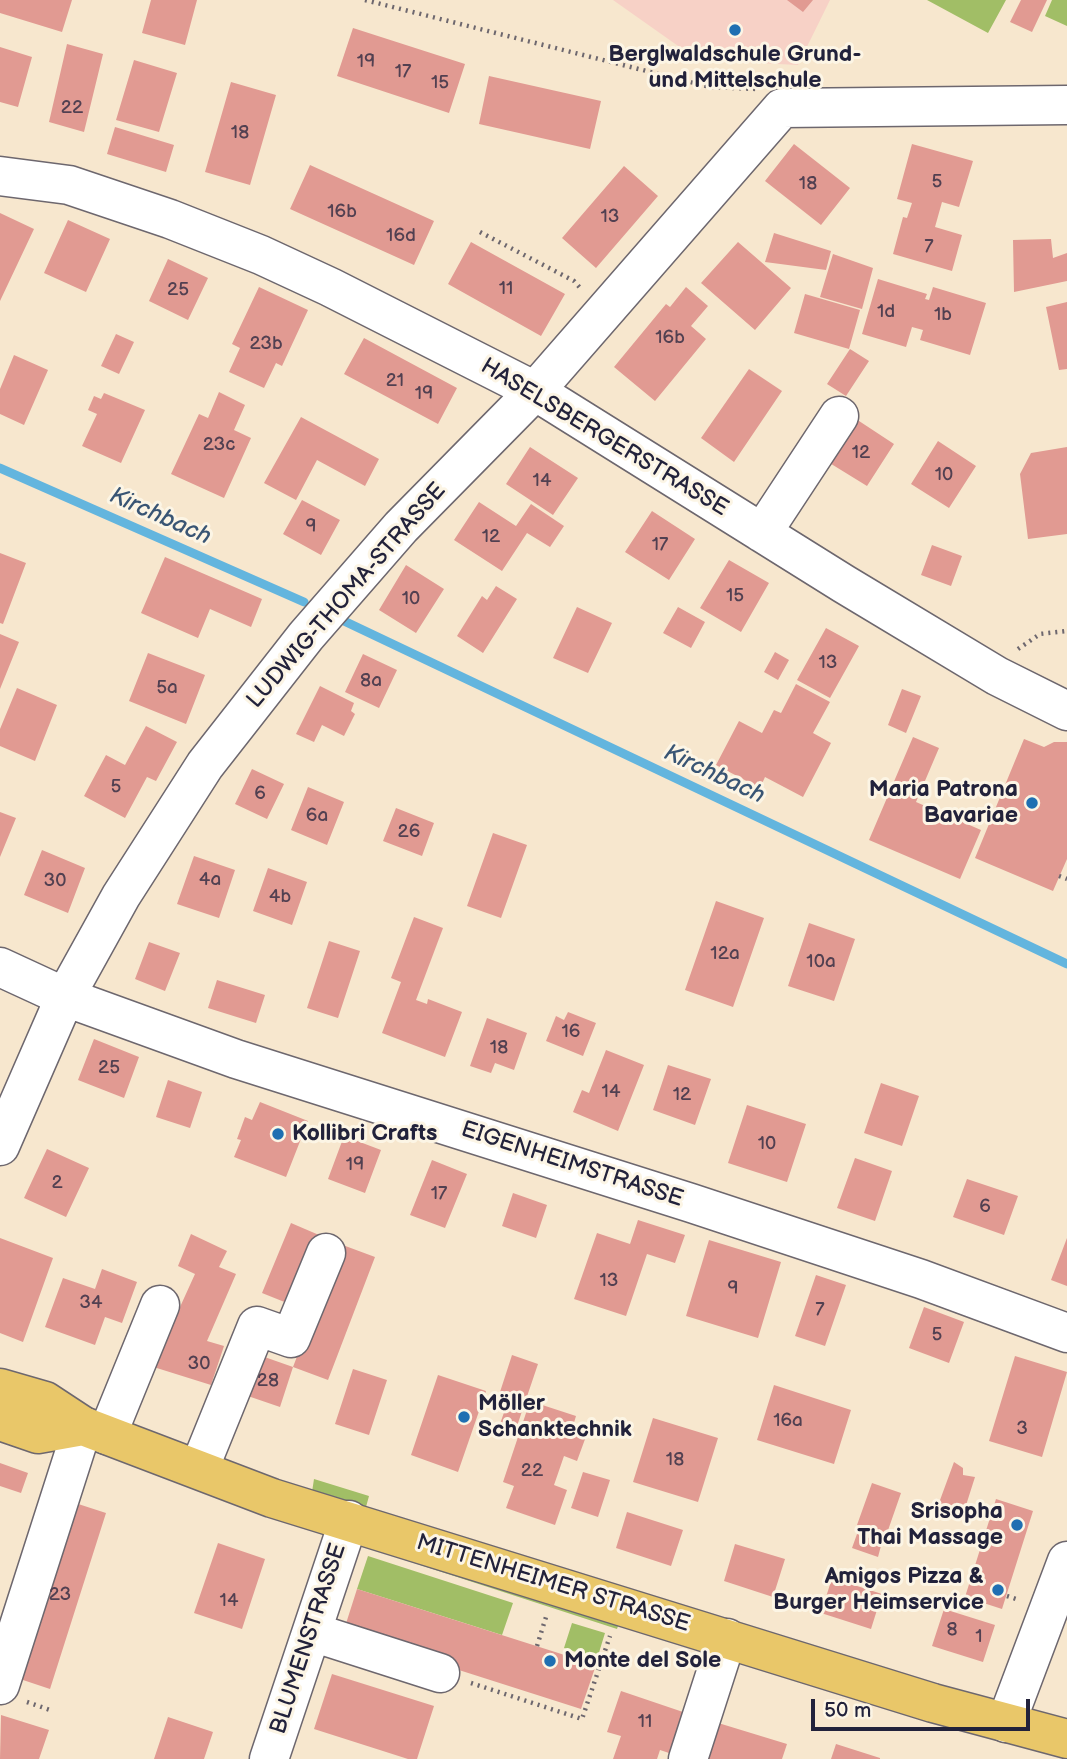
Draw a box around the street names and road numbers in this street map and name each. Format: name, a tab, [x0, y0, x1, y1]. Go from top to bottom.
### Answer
street label: HASELSBERGERSTRASSE	[475, 353, 733, 523]
street label: LUDWIG-THOMA-STRASSE	[242, 478, 452, 714]
street label: EIGENHEIMSTRASSE	[458, 1116, 686, 1214]
street label: MITTENHEIMER STRASSE	[413, 1529, 693, 1639]
street label: BLUMENSTRASSE	[265, 1540, 353, 1738]

